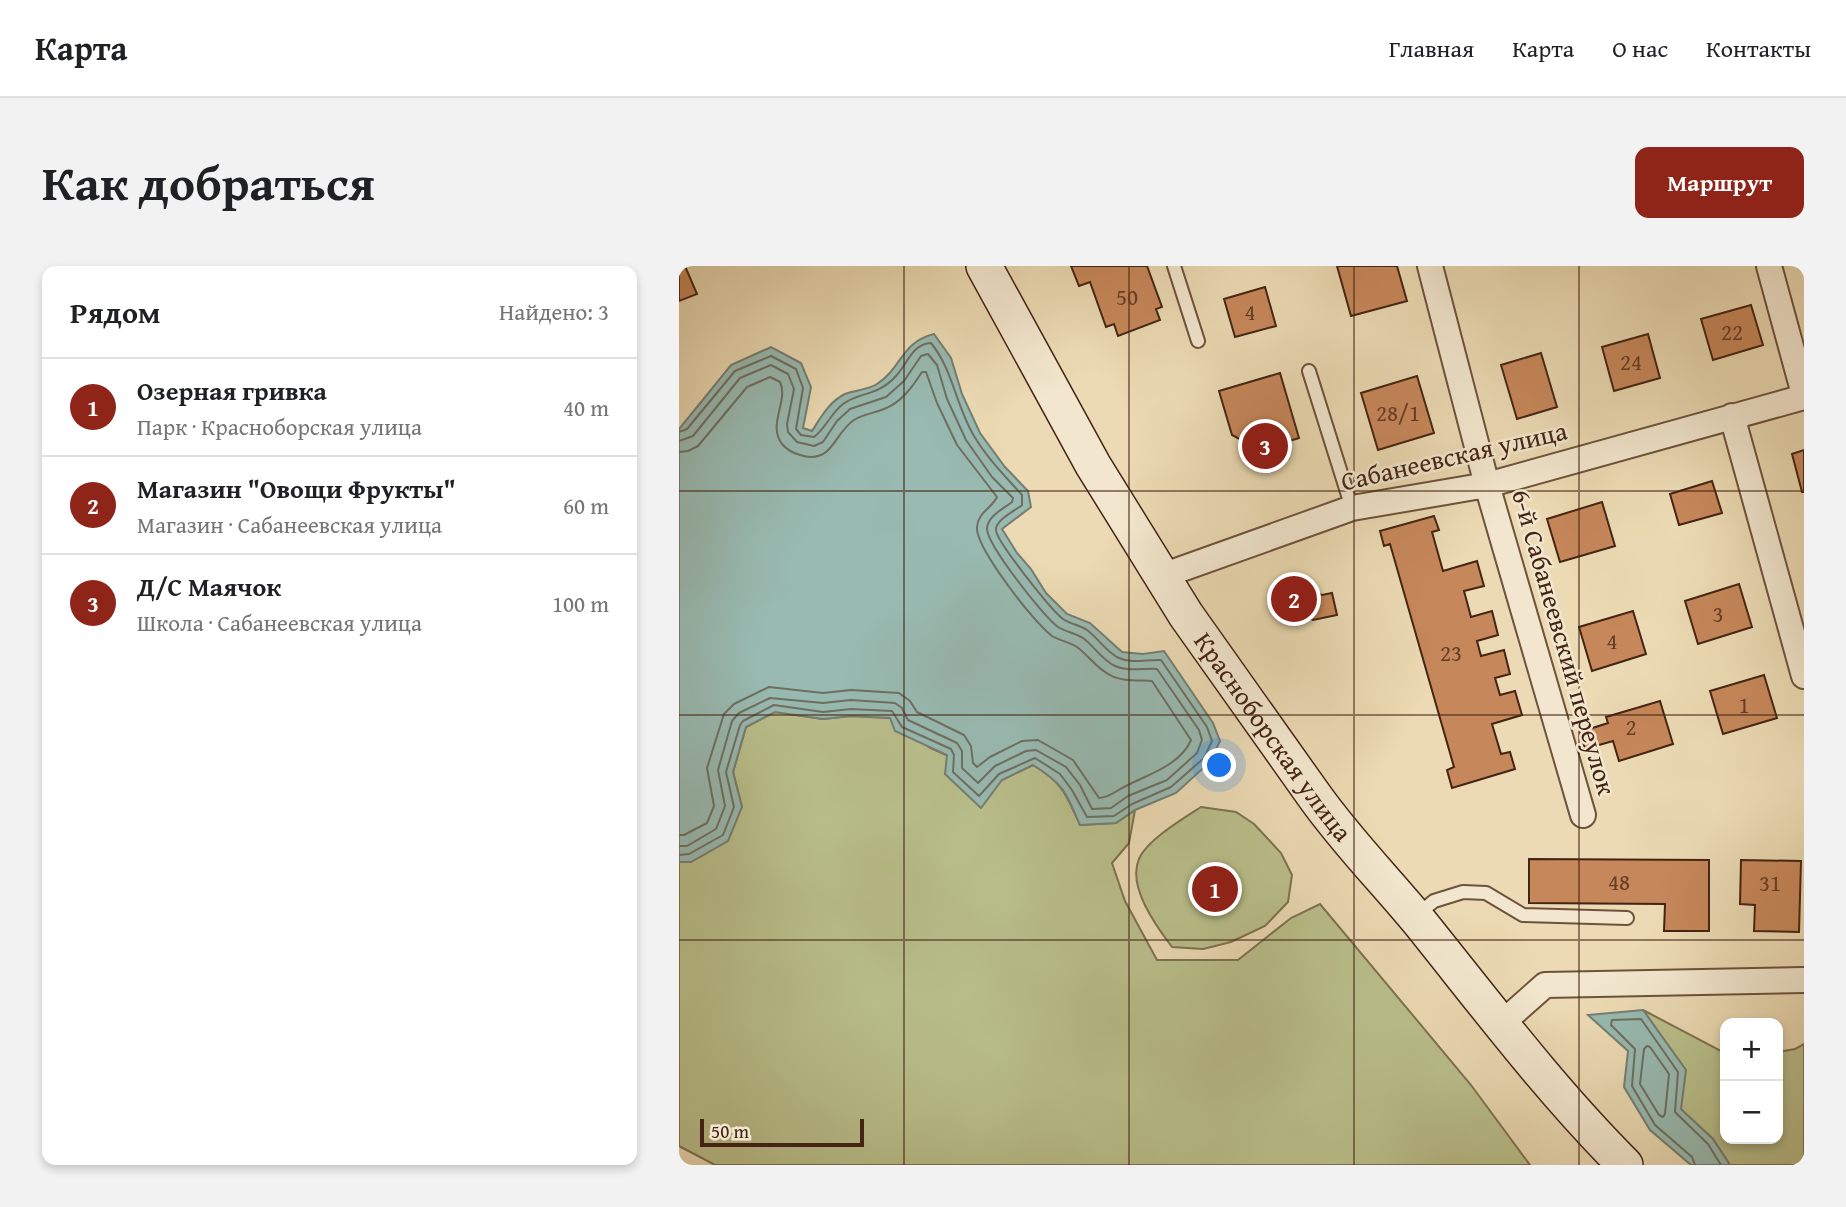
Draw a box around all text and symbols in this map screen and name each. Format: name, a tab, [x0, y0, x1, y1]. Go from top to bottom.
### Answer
text: Карта	[35, 24, 127, 72]
text: Главная	[1389, 31, 1474, 66]
text: Карта	[1512, 31, 1574, 66]
text: О нас	[1612, 31, 1668, 66]
text: Контакты	[1706, 31, 1811, 66]
text: Как добраться	[42, 146, 375, 218]
button: Маршрут	[1635, 147, 1804, 218]
house number: 50	[1116, 280, 1138, 313]
text: Рядом	[70, 290, 161, 334]
text: Найдено: 3	[499, 295, 609, 328]
house number: 4	[1244, 295, 1256, 328]
house number: 22	[1721, 315, 1743, 348]
house number: 24	[1620, 345, 1642, 378]
text: Озерная гривка	[137, 371, 327, 410]
text: 1	[87, 391, 99, 424]
text: 40 m	[563, 391, 609, 424]
house number: 28/1	[1376, 396, 1420, 429]
text: Парк · Красноборская улица	[137, 410, 422, 443]
street label: Сабанеевская улица	[1337, 410, 1571, 500]
pin: 3	[1242, 420, 1288, 472]
text: Магазин "Овощи Фрукты"	[137, 469, 456, 508]
street label: 6-й Сабанеевский переулок	[1502, 484, 1627, 800]
text: 2	[87, 489, 99, 522]
text: 60 m	[563, 489, 609, 522]
text: Магазин · Сабанеевская улица	[137, 508, 442, 541]
text: Д/С Маячок	[137, 567, 281, 606]
pin: 2	[1271, 573, 1317, 625]
text: 3	[87, 587, 99, 620]
text: 100 m	[552, 587, 609, 620]
house number: 3	[1712, 597, 1724, 630]
text: Школа · Сабанеевская улица	[137, 606, 422, 639]
street label: Красноборская улица	[1185, 624, 1362, 850]
house number: 4	[1606, 624, 1618, 657]
house number: 23	[1440, 636, 1462, 669]
house number: 1	[1738, 688, 1750, 721]
house number: 2	[1625, 710, 1637, 743]
your location	[1202, 748, 1236, 782]
pin: 1	[1192, 863, 1238, 915]
house number: 48	[1608, 865, 1630, 898]
house number: 31	[1759, 866, 1781, 899]
map controls	[1720, 1018, 1783, 1144]
button: +	[1720, 1018, 1783, 1081]
button: −	[1720, 1081, 1783, 1144]
scale bar	[700, 1116, 865, 1148]
text: 50 m	[711, 1117, 749, 1145]

